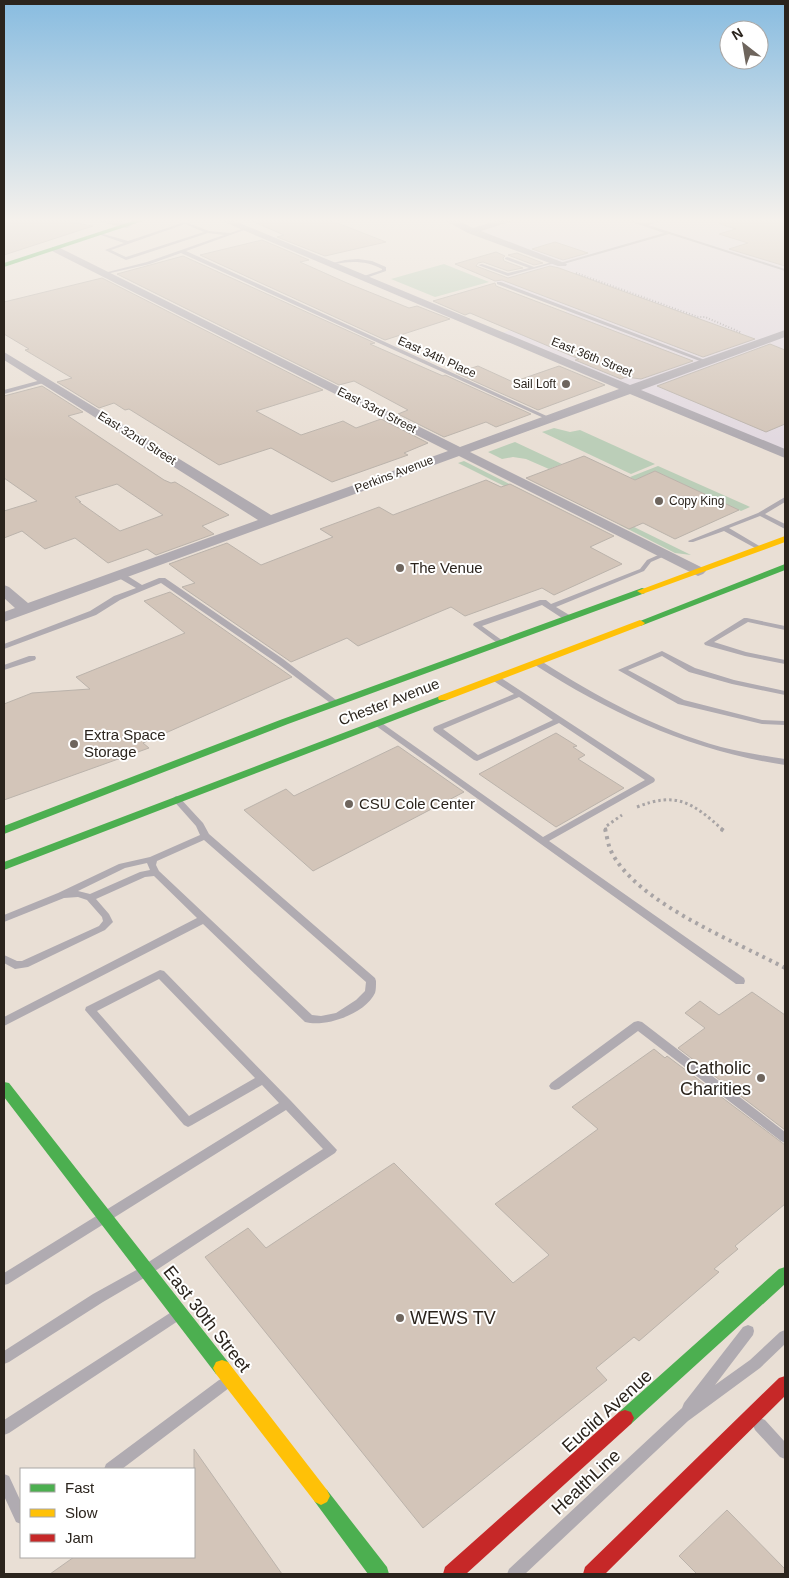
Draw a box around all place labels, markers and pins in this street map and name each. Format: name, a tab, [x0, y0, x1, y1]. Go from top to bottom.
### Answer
place label: Sail Loft	[513, 377, 557, 391]
marker: Sail Loft	[560, 378, 572, 390]
place label: Copy King	[669, 494, 724, 508]
marker: Copy King	[653, 495, 665, 507]
place label: The Venue	[410, 559, 483, 576]
marker: The Venue	[394, 562, 406, 574]
place label: Extra Space Storage	[84, 726, 166, 760]
marker: Extra Space Storage	[68, 738, 80, 750]
place label: CSU Cole Center	[359, 795, 475, 812]
marker: CSU Cole Center	[343, 798, 355, 810]
place label: Catholic Charities	[680, 1058, 751, 1099]
marker: Catholic Charities	[755, 1072, 767, 1084]
place label: WEWS TV	[410, 1308, 496, 1328]
marker: WEWS TV	[394, 1312, 406, 1324]

